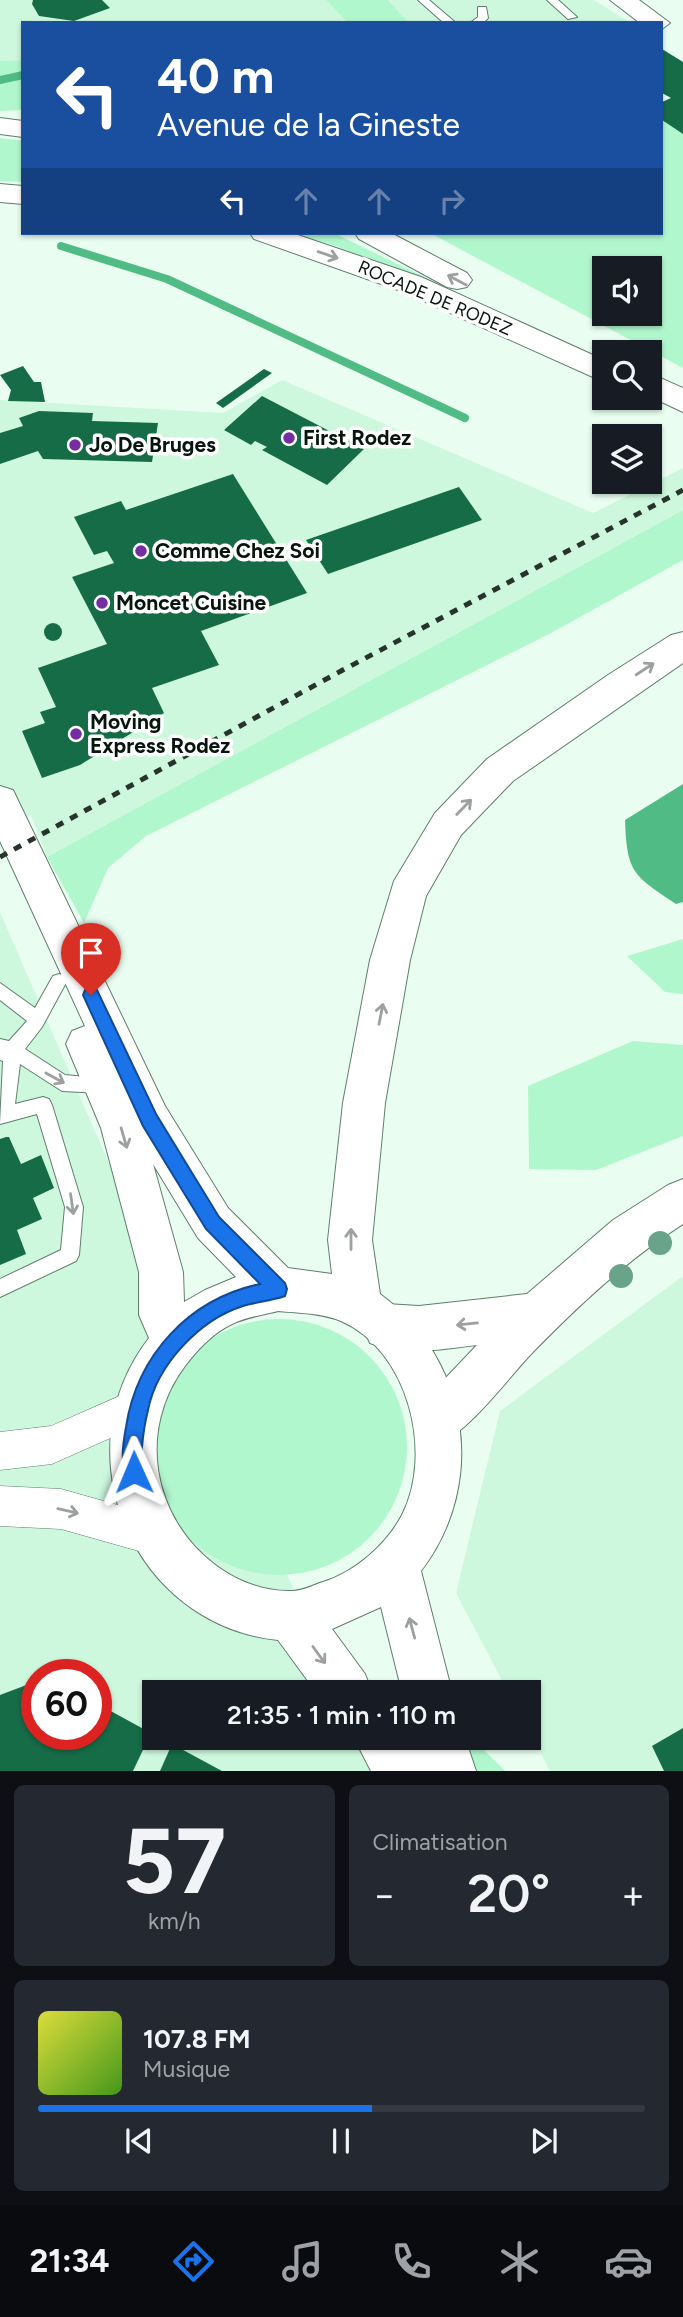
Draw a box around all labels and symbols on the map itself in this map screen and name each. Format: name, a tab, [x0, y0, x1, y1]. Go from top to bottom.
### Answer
one-way arrow	[317, 250, 339, 262]
street label: ROCADE DE RODEZ	[355, 256, 515, 340]
one-way arrow	[447, 273, 468, 286]
place label: First Rodez	[303, 425, 411, 450]
marker: First Rodez	[281, 430, 297, 446]
place label: Jo De Bruges	[89, 432, 216, 457]
marker: Jo De Bruges	[67, 437, 83, 453]
place label: Comme Chez Soi	[155, 538, 320, 563]
marker: Comme Chez Soi	[133, 543, 149, 559]
place label: Moncet Cuisine	[116, 590, 267, 615]
marker: Moncet Cuisine	[94, 595, 110, 611]
one-way arrow	[635, 662, 654, 677]
place label: Moving Express Rodez	[90, 709, 230, 758]
marker: Moving Express Rodez	[68, 726, 84, 742]
one-way arrow	[456, 798, 473, 815]
pin	[61, 923, 121, 995]
one-way arrow	[374, 1003, 388, 1026]
one-way arrow	[44, 1071, 64, 1085]
one-way arrow	[119, 1126, 132, 1148]
one-way arrow	[66, 1192, 79, 1215]
one-way arrow	[344, 1228, 358, 1251]
one-way arrow	[456, 1317, 478, 1330]
position arrow	[97, 1435, 171, 1509]
one-way arrow	[56, 1505, 79, 1518]
one-way arrow	[405, 1617, 418, 1640]
one-way arrow	[312, 1645, 327, 1663]
speed limit sign: 60	[21, 1659, 112, 1750]

